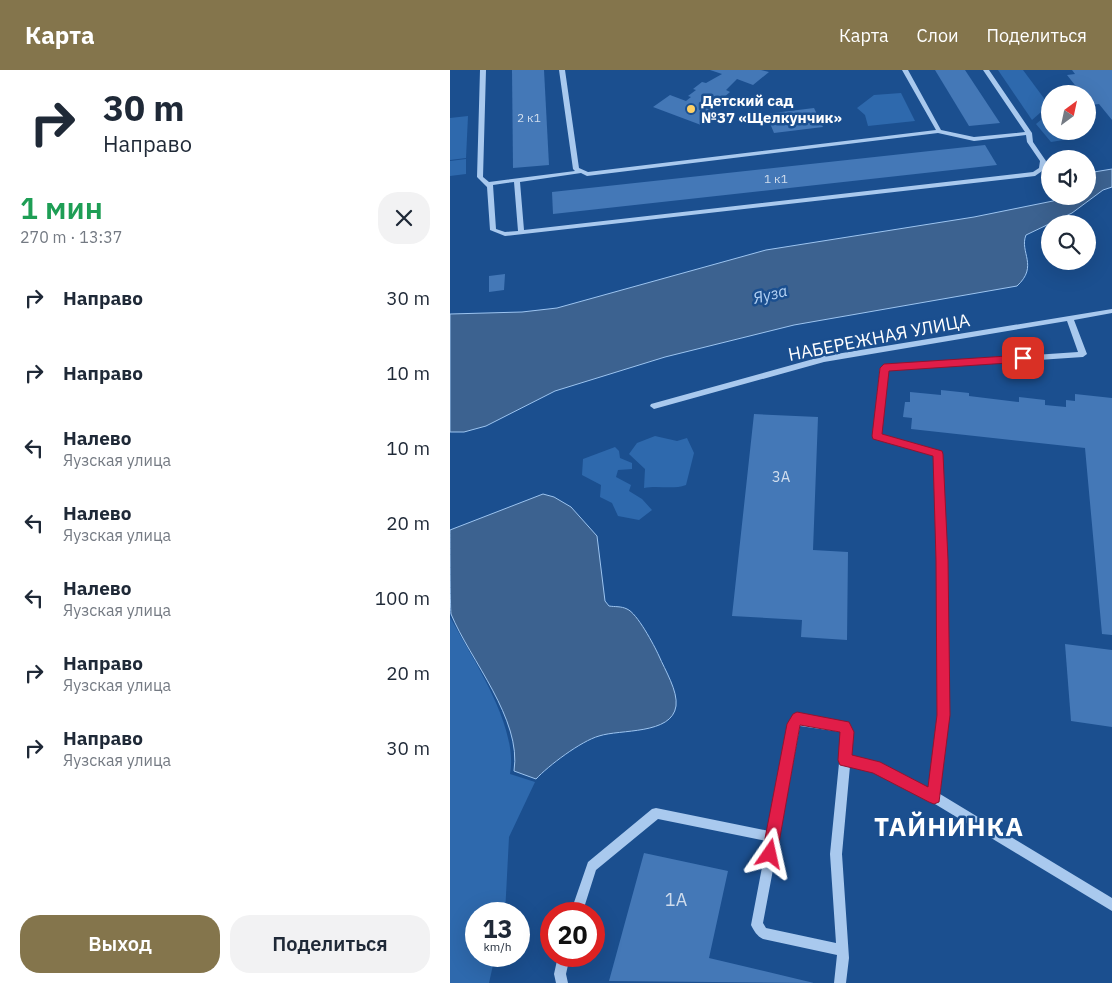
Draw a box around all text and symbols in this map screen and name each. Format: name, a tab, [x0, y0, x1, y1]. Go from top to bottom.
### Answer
text: Карта	[25, 19, 95, 51]
text: Карта	[839, 24, 889, 47]
text: Слои	[917, 24, 959, 47]
text: Поделиться	[987, 24, 1087, 47]
text: 30 m	[103, 85, 185, 131]
north arrow	[1041, 85, 1096, 140]
map controls	[1041, 85, 1096, 270]
icon: right	[20, 90, 85, 155]
place label: Детский сад №37 «Щелкунчик»	[701, 91, 842, 127]
marker: Детский сад №37 «Щелкунчик»	[685, 103, 697, 115]
house number: 2 к1	[517, 110, 541, 125]
text: Направо	[103, 129, 192, 158]
button: sound	[1041, 150, 1096, 205]
house number: 1 к1	[764, 171, 788, 186]
text: 1 мин	[20, 188, 103, 227]
button: close	[378, 192, 430, 244]
button: search	[1041, 215, 1096, 270]
text: 270 m · 13:37	[20, 227, 122, 247]
water label: Яуза	[750, 280, 789, 308]
icon: right	[20, 284, 48, 312]
text: Направо	[63, 286, 143, 310]
text: 30 m	[386, 286, 430, 310]
street label: НАБЕРЕЖНАЯ УЛИЦА	[786, 308, 972, 366]
pin	[1002, 337, 1044, 379]
icon: arrive	[1009, 344, 1037, 372]
icon: right	[20, 359, 48, 387]
text: Направо	[63, 361, 143, 385]
text: 10 m	[386, 361, 430, 385]
text: Налево	[63, 426, 132, 450]
icon: left	[20, 434, 48, 462]
text: 10 m	[386, 436, 430, 460]
text: Яузская улица	[63, 450, 171, 470]
house number: 3А	[772, 467, 791, 486]
text: Налево	[63, 501, 132, 525]
icon: left	[20, 509, 48, 537]
text: 20 m	[386, 511, 430, 535]
text: Яузская улица	[63, 525, 171, 545]
text: Налево	[63, 576, 132, 600]
icon: left	[20, 584, 48, 612]
text: 100 m	[375, 586, 430, 610]
text: Яузская улица	[63, 600, 171, 620]
text: Направо	[63, 651, 143, 675]
icon: right	[20, 659, 48, 687]
text: 20 m	[386, 661, 430, 685]
text: Яузская улица	[63, 675, 171, 695]
text: Направо	[63, 726, 143, 750]
icon: right	[20, 734, 48, 762]
text: 30 m	[386, 736, 430, 760]
text: Яузская улица	[63, 750, 171, 770]
district label: ТАЙНИНКА	[874, 809, 1024, 843]
position arrow	[743, 827, 795, 879]
house number: 1А	[665, 888, 688, 911]
speed limit sign: 20	[540, 902, 605, 967]
text: 13	[482, 912, 513, 945]
button: Выход	[20, 915, 220, 973]
button: Поделиться	[230, 915, 430, 973]
text: km/h	[483, 939, 512, 954]

